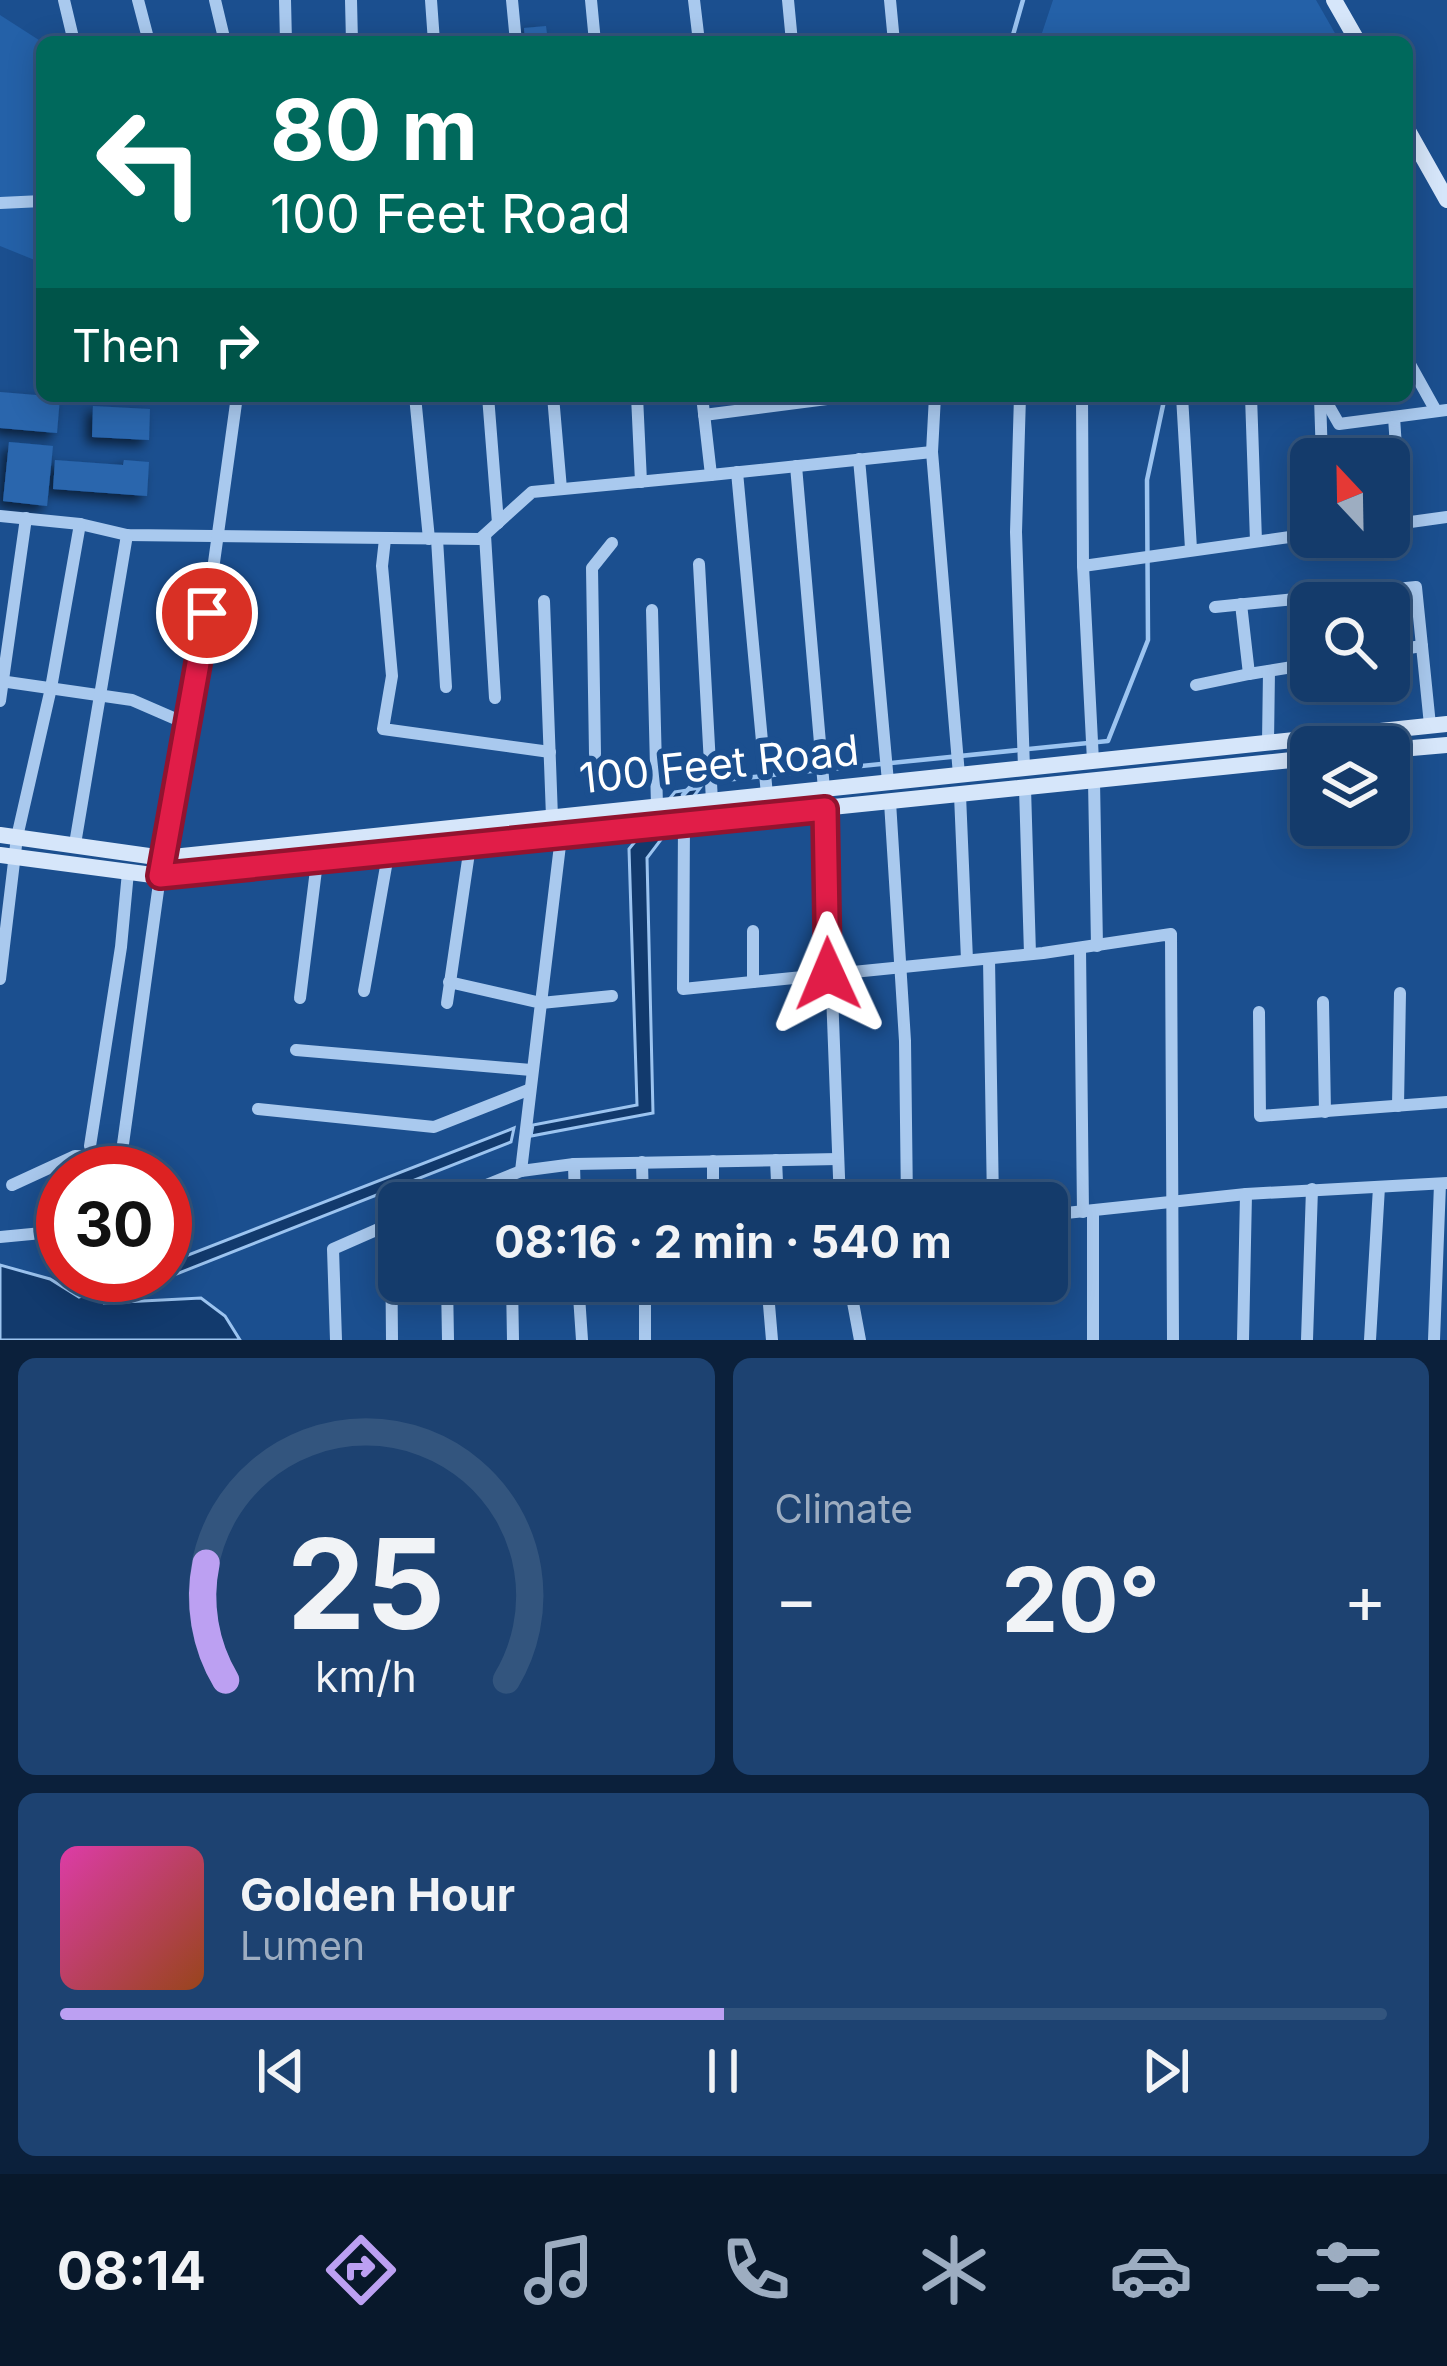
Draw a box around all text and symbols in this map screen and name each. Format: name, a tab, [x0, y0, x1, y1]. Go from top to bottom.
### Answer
text: 80 m	[270, 79, 478, 180]
icon: left	[72, 84, 228, 240]
text: 100 Feet Road	[270, 181, 631, 246]
icon: right	[204, 312, 270, 378]
text: Then	[72, 318, 180, 373]
north arrow	[1290, 438, 1410, 558]
map controls	[1290, 438, 1410, 846]
pin	[156, 562, 258, 664]
icon: arrive	[174, 580, 240, 646]
button: search	[1290, 582, 1410, 702]
street label: 100 Feet Road	[577, 723, 861, 804]
button: layers	[1290, 726, 1410, 846]
position arrow	[765, 911, 891, 1037]
speed limit sign: 30	[36, 1146, 192, 1302]
text: 08:16 · 2 min · 540 m	[494, 1214, 952, 1269]
text: Climate	[775, 1485, 913, 1532]
text: 25	[287, 1508, 445, 1659]
text: 20°	[1001, 1545, 1160, 1654]
text: −	[775, 1559, 818, 1639]
text: +	[1343, 1559, 1387, 1639]
text: km/h	[315, 1649, 417, 1701]
text: Golden Hour	[240, 1867, 515, 1922]
text: Lumen	[240, 1922, 365, 1969]
icon: previous	[248, 2038, 314, 2104]
icon: pause	[690, 2038, 756, 2104]
icon: next	[1133, 2038, 1199, 2104]
icon: directions	[319, 2228, 403, 2312]
icon: music	[517, 2228, 601, 2312]
icon: phone	[714, 2228, 798, 2312]
icon: climate	[912, 2228, 996, 2312]
icon: car	[1109, 2228, 1193, 2312]
icon: filters	[1306, 2228, 1390, 2312]
text: 08:14	[57, 2238, 206, 2303]

